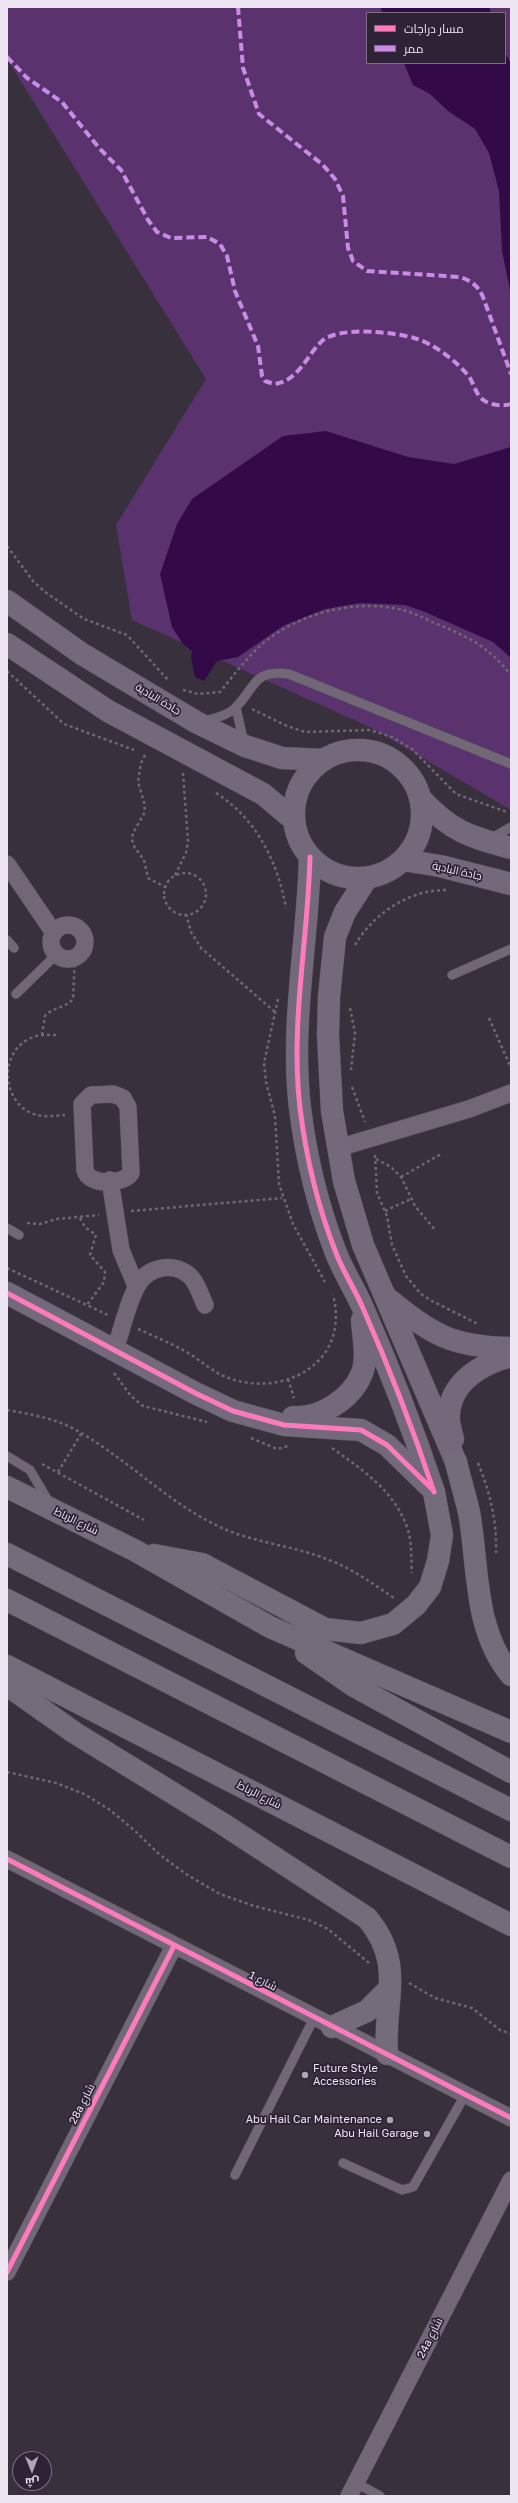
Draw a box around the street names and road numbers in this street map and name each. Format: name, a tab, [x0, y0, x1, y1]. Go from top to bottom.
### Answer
street label: جادة البادية	[133, 680, 183, 718]
street label: جادة البادية	[431, 859, 483, 883]
street label: شارع الرباط	[52, 1505, 100, 1537]
street label: شارع الرباط	[235, 1778, 283, 1812]
street label: شارع 1	[247, 1968, 279, 1994]
street label: 28a شارع	[66, 2082, 98, 2126]
street label: 24a شارع	[414, 2316, 446, 2360]

